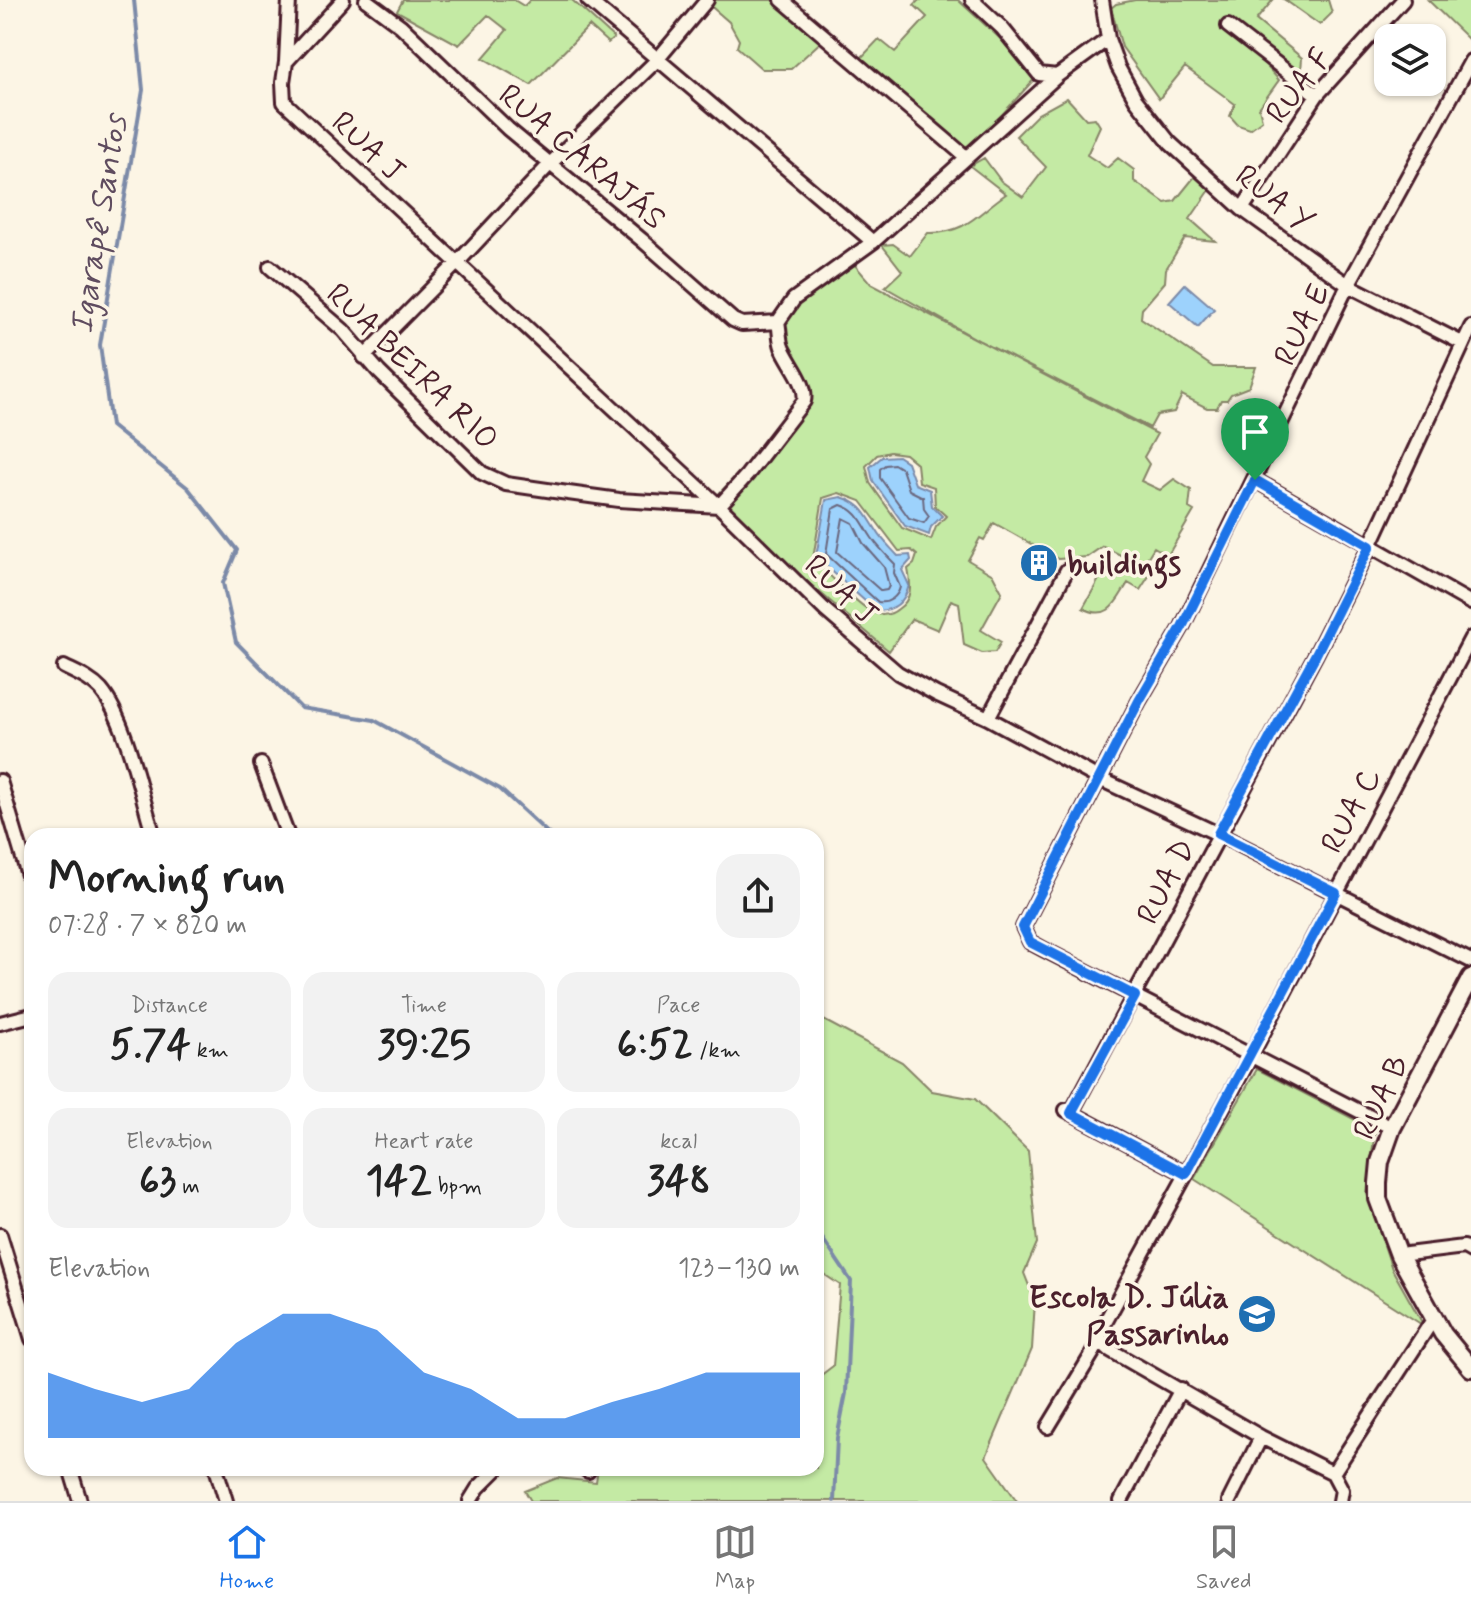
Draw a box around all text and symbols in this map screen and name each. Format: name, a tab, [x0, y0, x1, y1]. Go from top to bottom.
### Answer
map controls	[1374, 24, 1446, 96]
button: layers	[1374, 24, 1446, 96]
street label: RUA F	[1257, 40, 1342, 133]
street label: RUA CARAJÁS	[489, 75, 674, 240]
street label: RUA J	[322, 102, 414, 192]
water label: Igarapê Santos	[60, 109, 139, 337]
street label: RUA Y	[1226, 156, 1322, 244]
street label: RUA BEIRA RIO	[316, 275, 507, 460]
street label: RUA E	[1265, 277, 1341, 373]
pin	[1221, 398, 1289, 480]
icon: arrive	[1233, 410, 1277, 454]
building icon: buildings	[1018, 542, 1060, 584]
place label: buildings	[1067, 544, 1182, 590]
street label: RUA J	[795, 545, 887, 635]
street label: RUA C	[1312, 761, 1392, 861]
street label: RUA D	[1128, 832, 1206, 932]
text: Morning run	[48, 850, 285, 908]
button: share	[716, 854, 800, 938]
text: 07:28 · 7 × 820 m	[48, 909, 247, 943]
text: Distance	[131, 992, 208, 1020]
text: Time	[401, 992, 447, 1020]
text: Pace	[657, 992, 701, 1020]
text: 5.74	[110, 1020, 191, 1072]
text: 39:25	[377, 1020, 471, 1072]
text: 6:52	[617, 1020, 693, 1072]
text: km	[191, 1037, 229, 1065]
text: /km	[693, 1037, 741, 1065]
street label: RUA B	[1344, 1049, 1420, 1147]
text: Elevation	[126, 1128, 213, 1156]
text: Heart rate	[375, 1128, 473, 1156]
text: kcal	[660, 1128, 697, 1156]
text: 63	[139, 1156, 176, 1208]
text: 142	[366, 1156, 432, 1208]
text: 348	[647, 1156, 711, 1208]
text: m	[176, 1173, 200, 1201]
text: bpm	[432, 1173, 482, 1201]
text: Elevation	[48, 1252, 150, 1286]
text: 123–130 m	[678, 1252, 800, 1286]
place label: Escola D. Júlia Passarinho	[1029, 1277, 1229, 1356]
school or university icon: Escola D. Júlia Passarinho	[1236, 1293, 1278, 1335]
tab: Home	[219, 1520, 274, 1596]
tab: Map	[713, 1520, 757, 1596]
tab: Saved	[1196, 1520, 1252, 1596]

